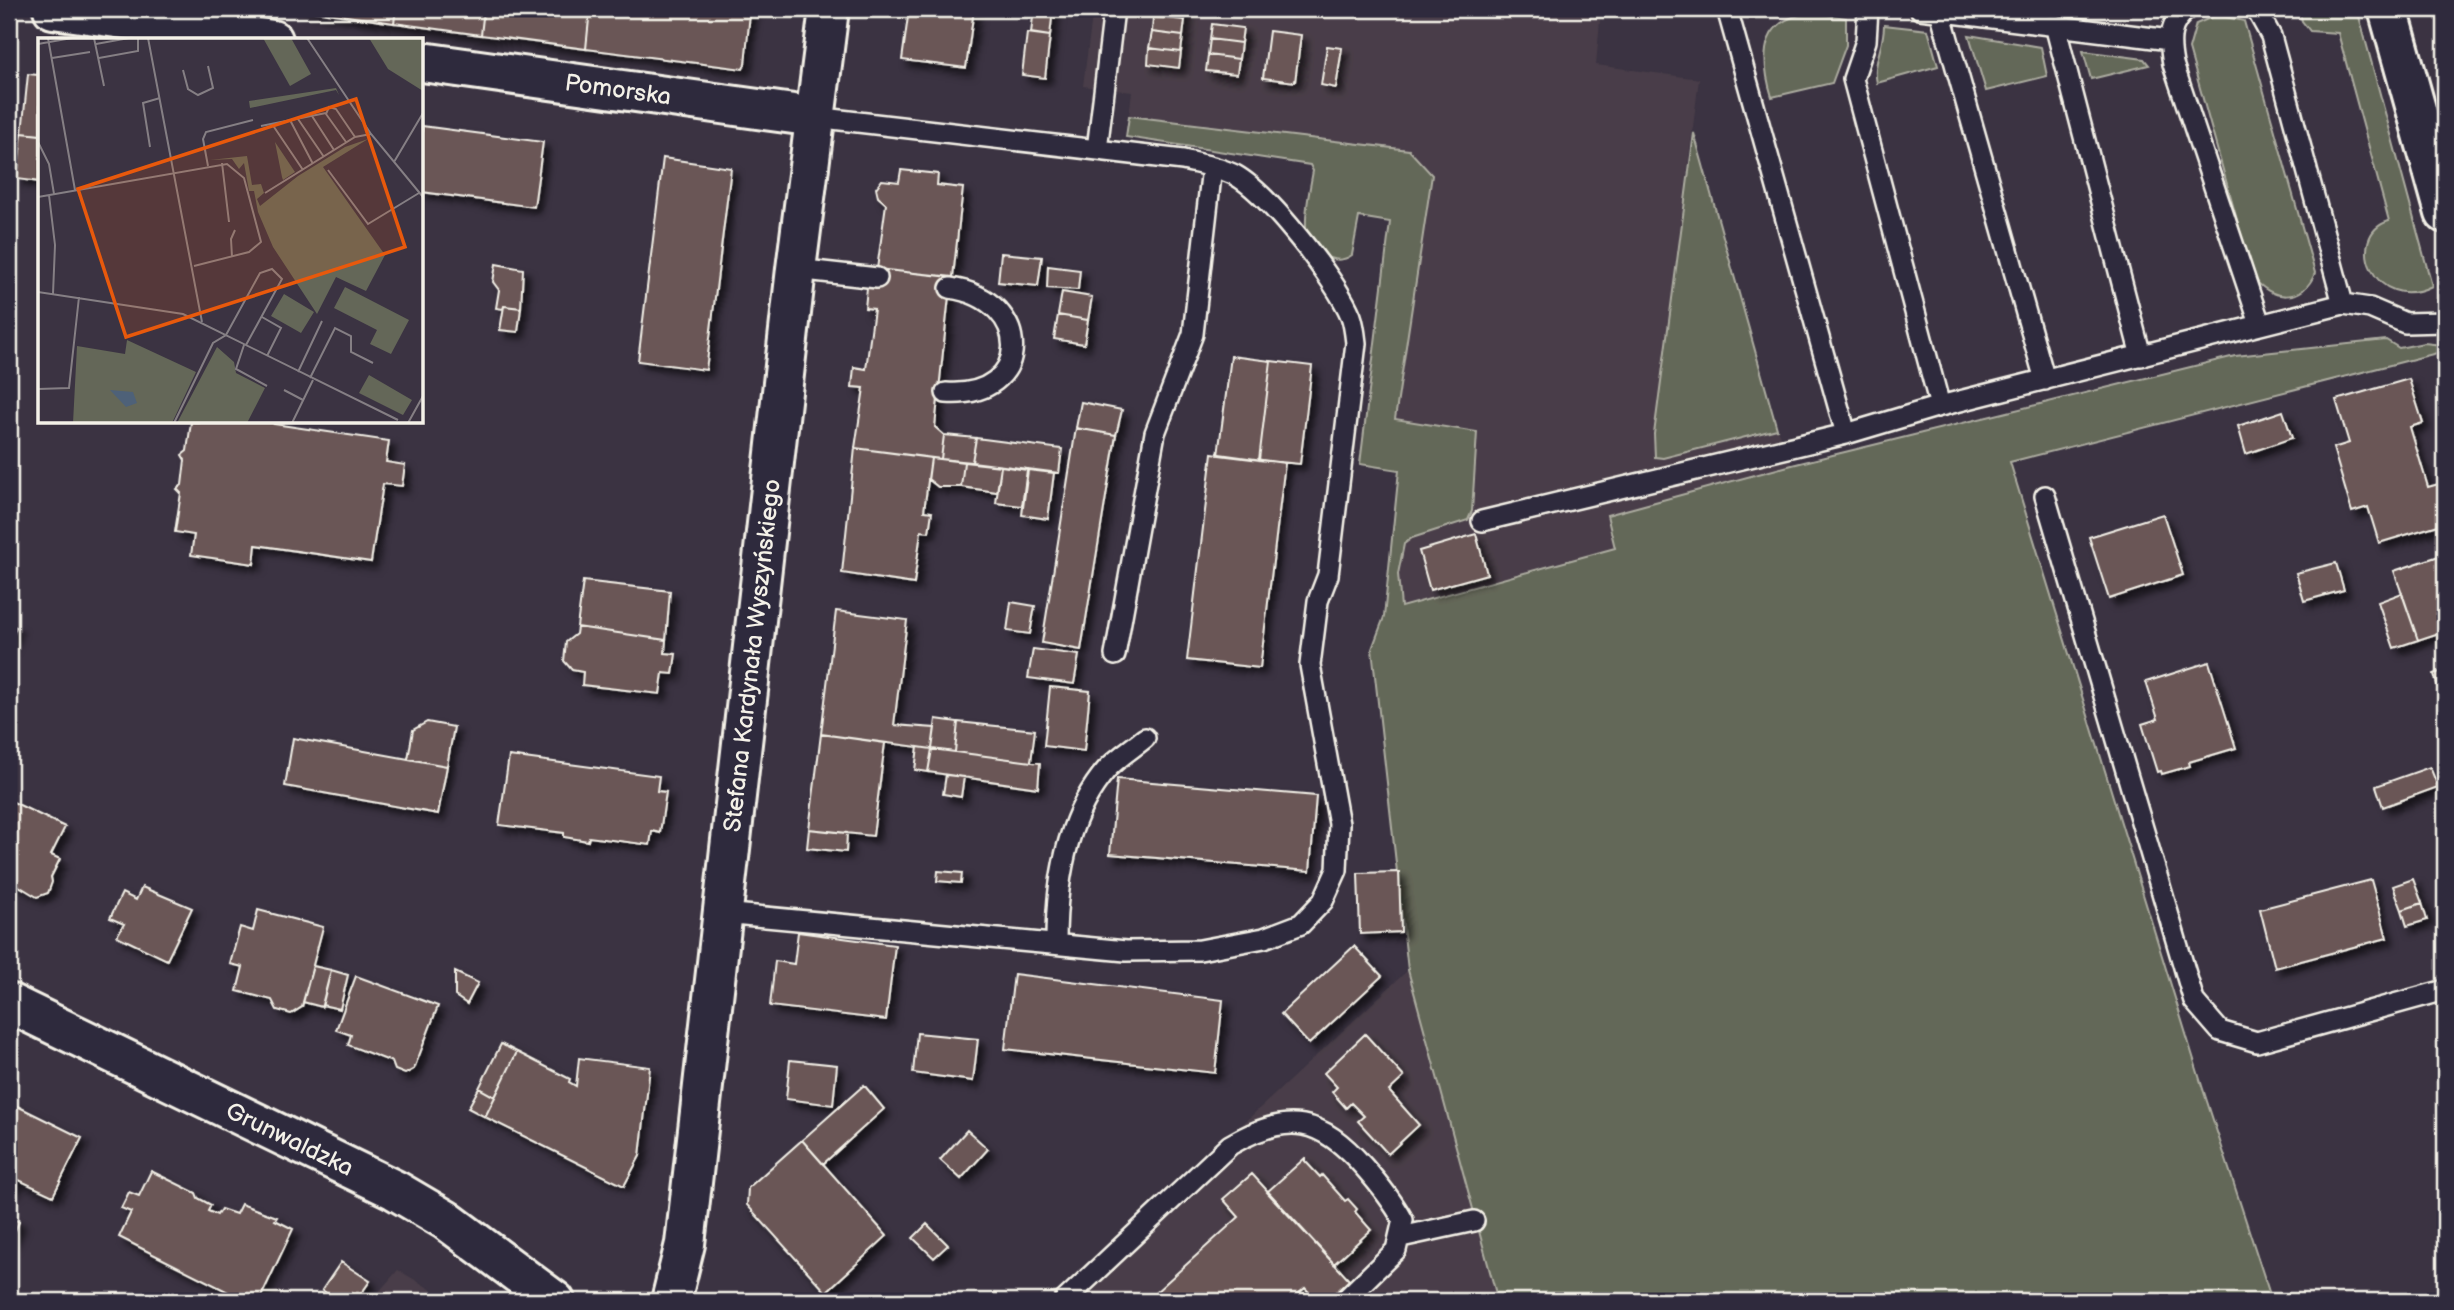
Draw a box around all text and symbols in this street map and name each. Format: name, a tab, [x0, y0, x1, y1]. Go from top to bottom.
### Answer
inset map	[38, 38, 424, 424]
street label: Pomorska	[563, 68, 673, 112]
street label: Stefana Kardynała Wyszyńskiego	[718, 478, 787, 834]
street label: Grunwaldzka	[221, 1096, 358, 1183]

